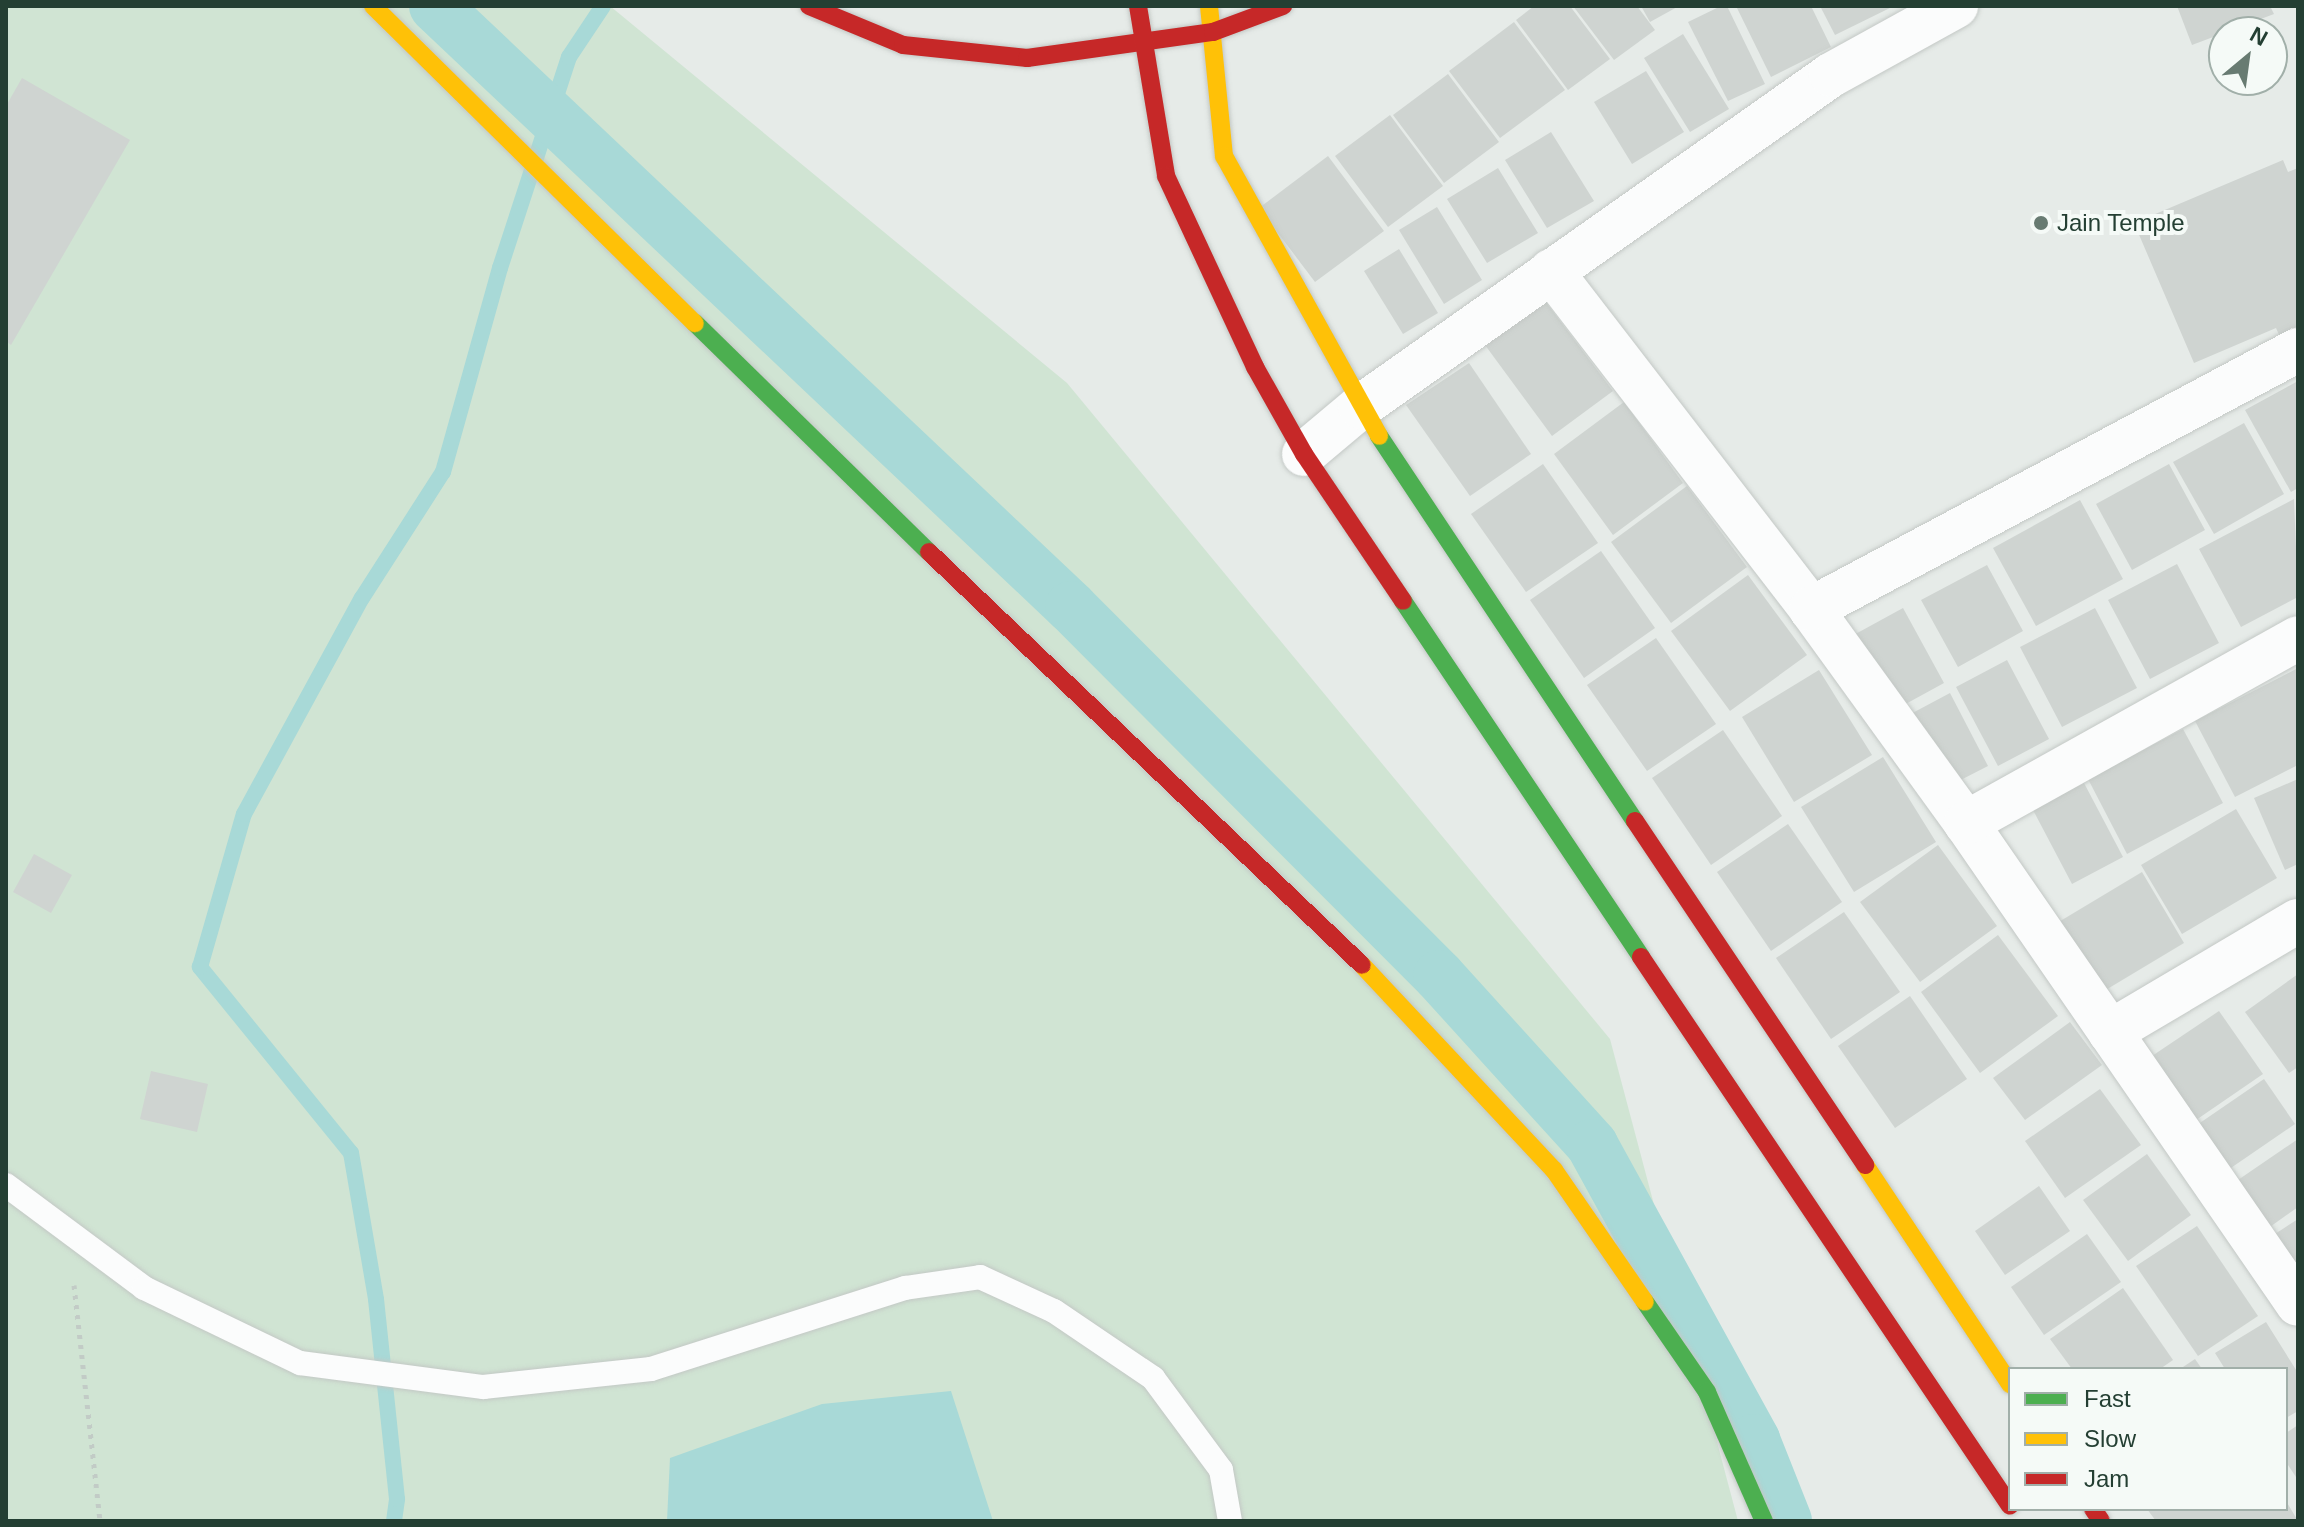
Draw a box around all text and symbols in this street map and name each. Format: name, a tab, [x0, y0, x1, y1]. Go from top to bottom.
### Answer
north arrow	[2208, 16, 2288, 96]
text: N	[2246, 22, 2272, 51]
place label: Jain Temple	[2057, 209, 2185, 237]
marker: Jain Temple	[2032, 214, 2050, 232]
legend	[2008, 1367, 2288, 1511]
text: Fast	[2084, 1385, 2131, 1412]
text: Slow	[2084, 1425, 2136, 1452]
text: Jam	[2084, 1465, 2129, 1492]

